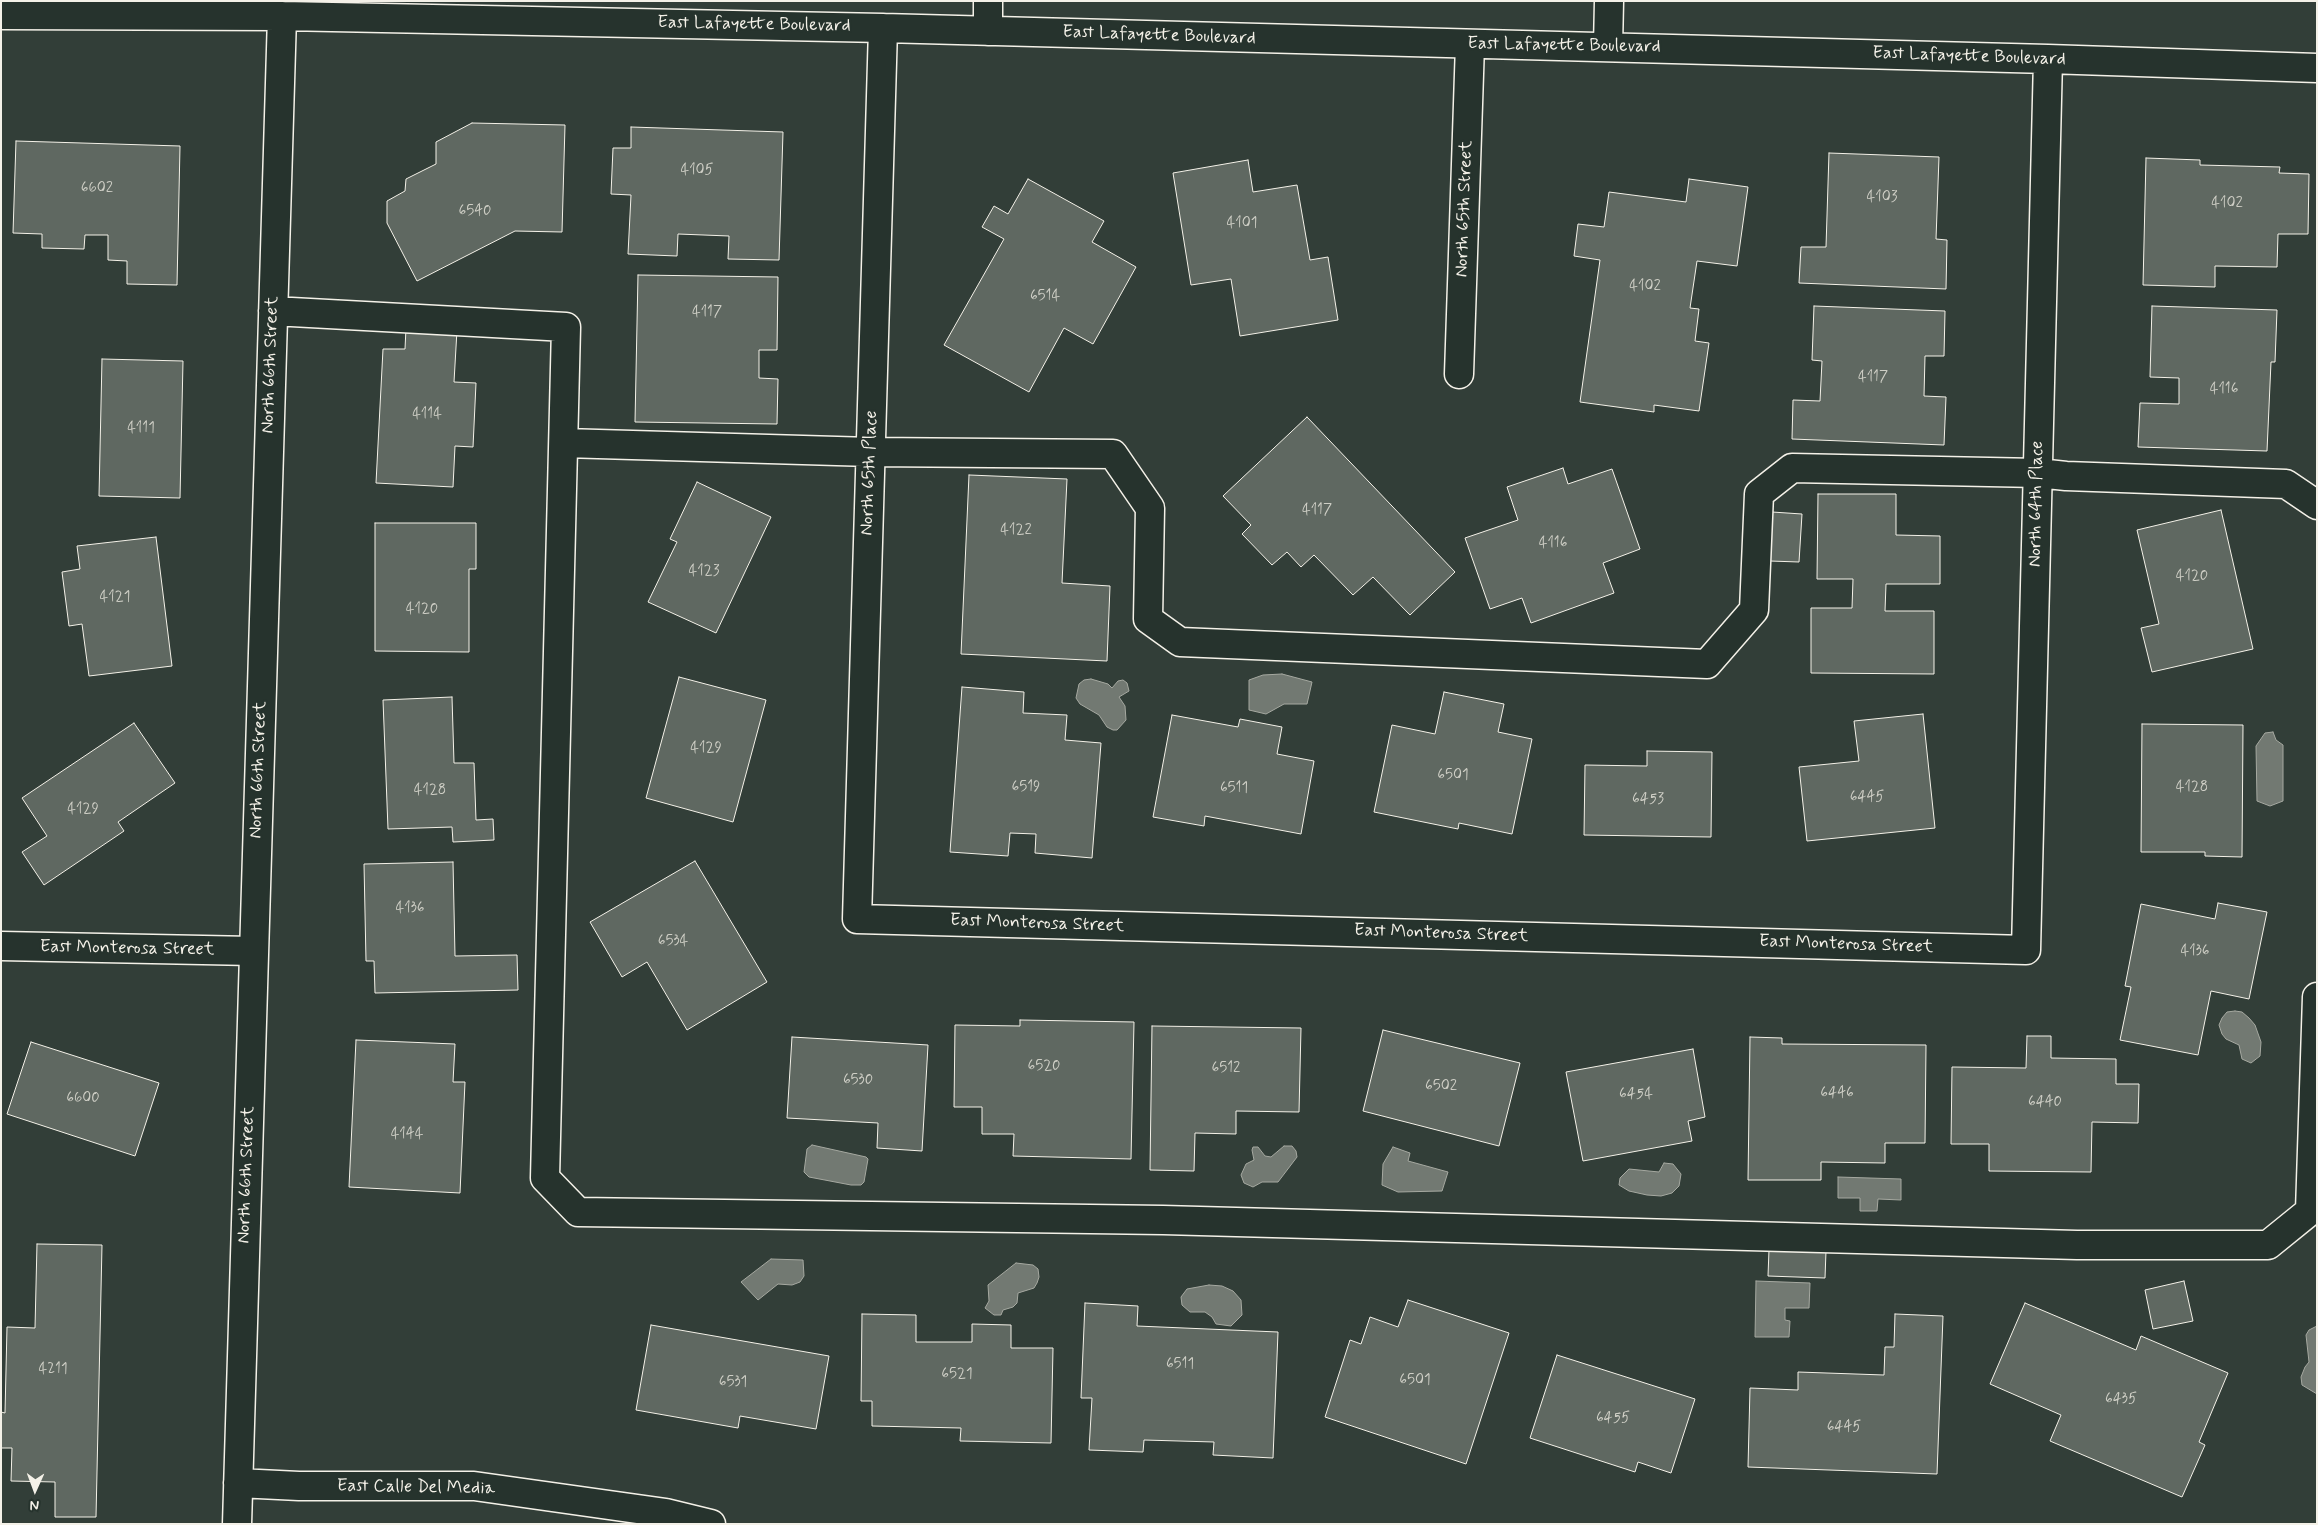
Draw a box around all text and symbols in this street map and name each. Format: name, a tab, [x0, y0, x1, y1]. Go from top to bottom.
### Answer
street label: East Lafayette Boulevard	[657, 13, 851, 37]
street label: East Lafayette Boulevard	[1062, 22, 1256, 50]
street label: East Lafayette Boulevard	[1467, 34, 1661, 58]
street label: East Lafayette Boulevard	[1872, 43, 2066, 71]
street label: North 65th Street	[1452, 140, 1478, 278]
house number: 4105	[680, 162, 714, 180]
house number: 6602	[81, 180, 113, 198]
house number: 4103	[1867, 189, 1897, 207]
house number: 4102	[2211, 195, 2243, 213]
house number: 6540	[459, 203, 491, 221]
house number: 4101	[1227, 215, 1257, 233]
house number: 4102	[1629, 278, 1661, 296]
house number: 6514	[1030, 288, 1060, 306]
street label: North 66th Street	[258, 296, 284, 434]
house number: 4117	[692, 304, 722, 322]
house number: 4117	[1858, 369, 1888, 387]
house number: 4116	[2210, 381, 2238, 399]
house number: 4114	[412, 406, 442, 424]
street label: North 65th Place	[857, 410, 883, 536]
house number: 4111	[127, 420, 155, 438]
street label: North 64th Place	[2025, 441, 2049, 567]
house number: 4117	[1302, 502, 1332, 520]
house number: 4122	[1000, 522, 1032, 540]
house number: 4116	[1539, 535, 1567, 553]
house number: 4123	[689, 563, 719, 581]
house number: 4120	[2176, 568, 2208, 586]
house number: 4121	[100, 589, 130, 607]
house number: 4120	[406, 601, 438, 619]
street label: North 66th Street	[246, 701, 272, 839]
house number: 4129	[690, 740, 722, 758]
house number: 6501	[1437, 767, 1469, 785]
house number: 6519	[1012, 779, 1040, 797]
house number: 4128	[2176, 779, 2208, 797]
house number: 6511	[1220, 780, 1248, 798]
house number: 4128	[414, 782, 446, 800]
house number: 6445	[1850, 789, 1884, 807]
house number: 6453	[1632, 791, 1664, 809]
house number: 4129	[67, 801, 99, 819]
house number: 4136	[396, 900, 424, 918]
street label: East Monterosa Street	[949, 910, 1125, 938]
street label: East Monterosa Street	[1353, 920, 1529, 948]
street label: East Monterosa Street	[1758, 931, 1934, 959]
house number: 6534	[658, 933, 688, 951]
street label: East Monterosa Street	[40, 937, 214, 961]
house number: 4136	[2181, 943, 2209, 961]
house number: 6520	[1028, 1058, 1060, 1076]
house number: 6512	[1212, 1060, 1240, 1078]
house number: 6530	[843, 1072, 873, 1090]
house number: 6502	[1425, 1078, 1457, 1096]
house number: 6446	[1820, 1085, 1854, 1103]
house number: 6454	[1619, 1086, 1653, 1104]
house number: 6600	[66, 1090, 100, 1108]
house number: 6440	[2028, 1094, 2062, 1112]
street label: North 66th Street	[234, 1106, 260, 1244]
house number: 4144	[391, 1126, 423, 1144]
house number: 6511	[1166, 1356, 1194, 1374]
house number: 4211	[38, 1361, 68, 1379]
house number: 6521	[941, 1366, 973, 1384]
house number: 6501	[1399, 1372, 1431, 1390]
house number: 6531	[719, 1374, 747, 1392]
house number: 6435	[2105, 1391, 2137, 1409]
house number: 6455	[1596, 1410, 1630, 1428]
house number: 6445	[1827, 1419, 1861, 1437]
north arrow	[10, 1465, 60, 1515]
street label: East Calle Del Media	[337, 1476, 495, 1500]
text: N	[30, 1496, 39, 1514]

